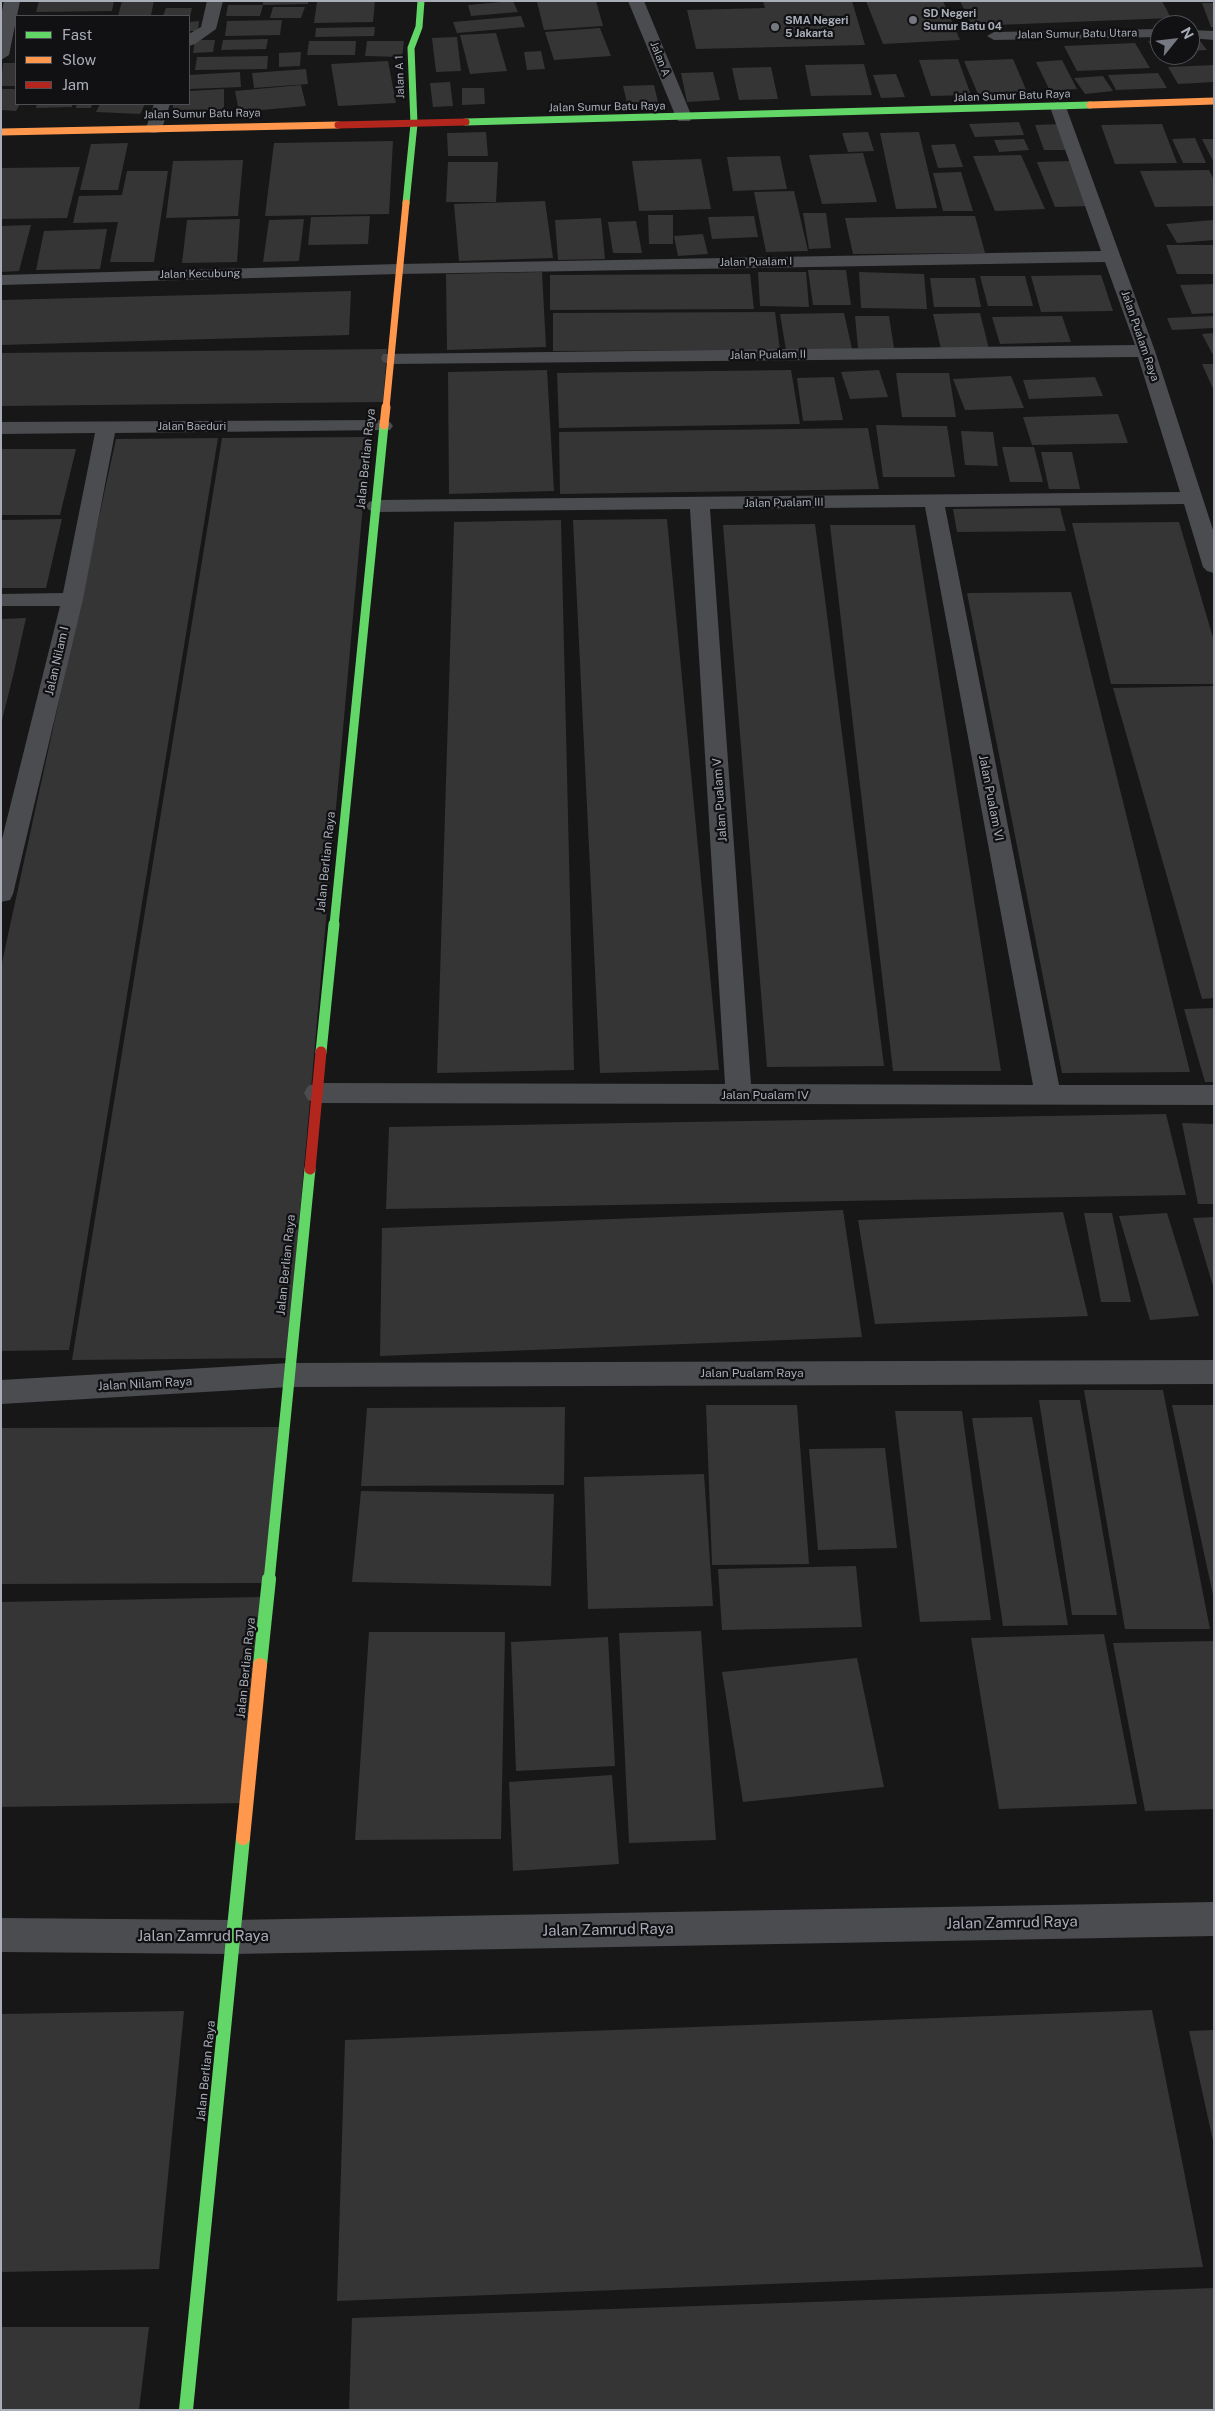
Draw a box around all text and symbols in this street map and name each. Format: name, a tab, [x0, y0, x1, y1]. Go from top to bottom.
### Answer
place label: SD Negeri Sumur Batu 04	[923, 7, 1002, 33]
place label: SMA Negeri 5 Jakarta	[785, 14, 848, 40]
marker: SD Negeri Sumur Batu 04	[907, 14, 919, 26]
legend	[15, 15, 190, 105]
north arrow	[1150, 15, 1200, 65]
marker: SMA Negeri 5 Jakarta	[769, 21, 781, 33]
text: N	[1178, 25, 1197, 42]
text: Fast	[62, 26, 92, 43]
street label: Jalan Sumur Batu Utara	[1017, 26, 1137, 42]
street label: Jalan A	[647, 40, 673, 78]
text: Slow	[62, 51, 96, 68]
street label: Jalan A 1	[393, 55, 407, 99]
text: Jam	[62, 76, 89, 93]
street label: Jalan Sumur Batu Raya	[953, 87, 1071, 105]
street label: Jalan Sumur Batu Raya	[548, 99, 666, 115]
street label: Jalan Sumur Batu Raya	[143, 106, 261, 122]
street label: Jalan Pualam I	[719, 255, 793, 269]
street label: Jalan Kecubung	[160, 267, 240, 281]
street label: Jalan Pualam Raya	[1118, 289, 1162, 383]
street label: Jalan Pualam II	[730, 348, 806, 362]
street label: Jalan Berlian Raya	[354, 408, 378, 510]
street label: Jalan Baeduri	[158, 420, 226, 434]
street label: Jalan Pualam III	[744, 496, 824, 510]
street label: Jalan Nilam I	[42, 625, 72, 697]
street label: Jalan Pualam VI	[976, 754, 1006, 842]
street label: Jalan Pualam V	[710, 758, 730, 842]
street label: Jalan Berlian Raya	[314, 811, 338, 913]
street label: Jalan Pualam IV	[721, 1088, 809, 1102]
street label: Jalan Berlian Raya	[274, 1214, 298, 1316]
street label: Jalan Pualam Raya	[700, 1366, 804, 1380]
street label: Jalan Nilam Raya	[98, 1374, 192, 1394]
street label: Jalan Berlian Raya	[234, 1617, 258, 1719]
street label: Jalan Zamrud Raya	[946, 1913, 1078, 1933]
street label: Jalan Zamrud Raya	[542, 1920, 674, 1940]
street label: Jalan Zamrud Raya	[137, 1927, 269, 1945]
street label: Jalan Berlian Raya	[194, 2020, 218, 2122]

